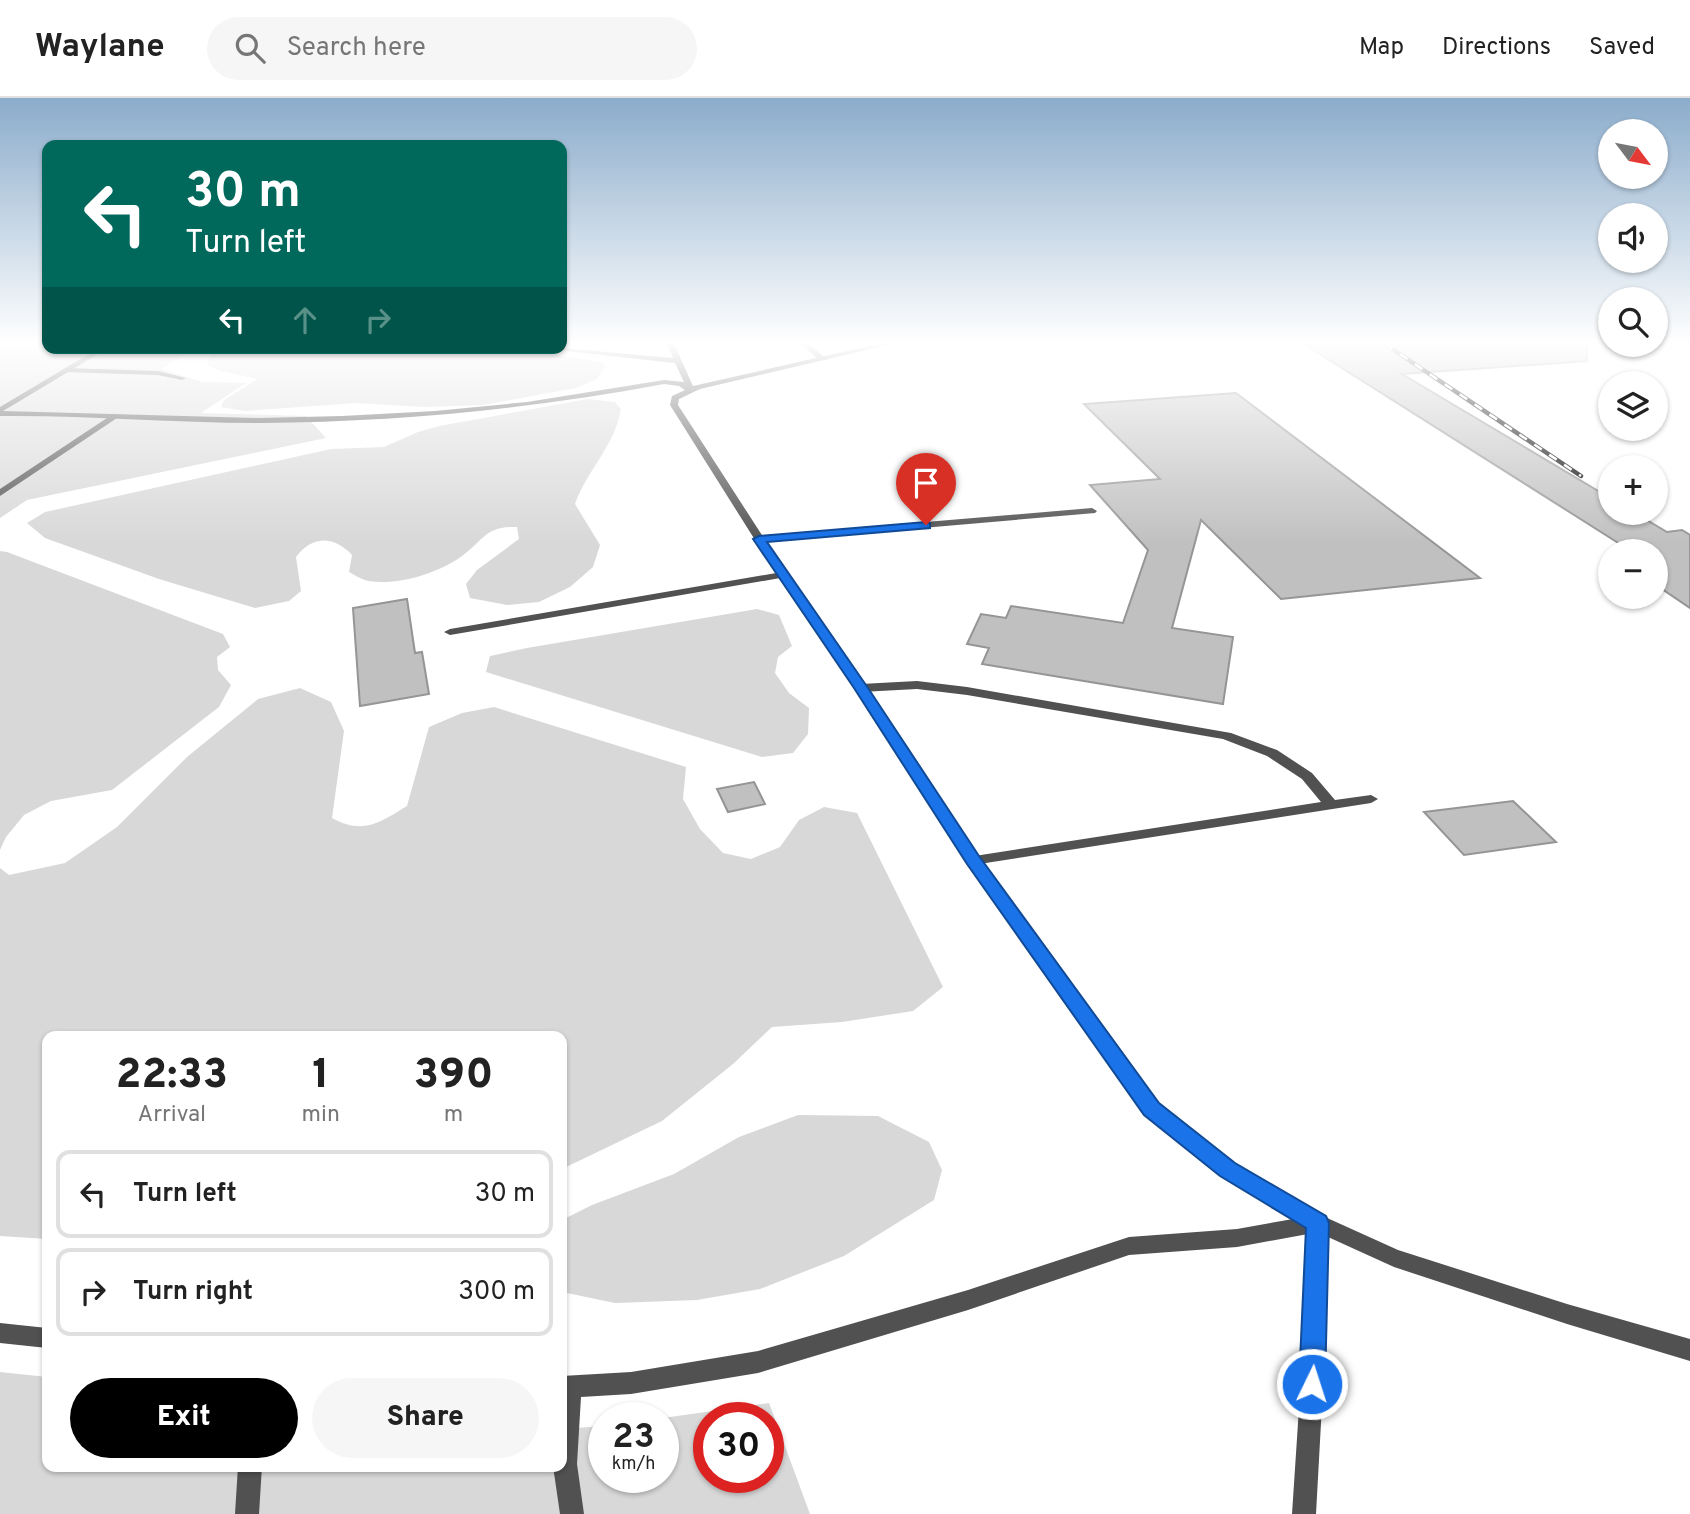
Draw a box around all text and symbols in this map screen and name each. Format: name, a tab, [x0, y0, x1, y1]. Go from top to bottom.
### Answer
search box	[207, 17, 697, 80]
text: Waylane	[35, 27, 165, 69]
icon: search	[231, 29, 269, 67]
text: Search here	[287, 32, 426, 65]
text: Map	[1359, 33, 1404, 63]
text: Directions	[1442, 33, 1551, 63]
text: Saved	[1589, 33, 1655, 63]
north arrow	[1598, 119, 1668, 189]
map controls	[1598, 119, 1668, 609]
text: 30 m	[185, 163, 301, 225]
icon: left	[70, 168, 161, 259]
button: sound	[1598, 203, 1668, 273]
text: Turn left	[185, 224, 306, 264]
button: search	[1598, 287, 1668, 357]
icon: left	[213, 301, 251, 339]
icon: ahead	[286, 301, 324, 339]
icon: right	[359, 301, 397, 339]
button: layers	[1598, 371, 1668, 441]
pin	[896, 453, 956, 525]
button: +	[1598, 455, 1668, 525]
icon: arrive	[907, 464, 945, 502]
button: −	[1598, 539, 1668, 609]
text: 22:33	[116, 1050, 228, 1103]
text: 1	[312, 1050, 329, 1103]
text: 390	[414, 1050, 493, 1103]
text: Arrival	[138, 1101, 206, 1130]
text: min	[302, 1101, 340, 1130]
text: m	[444, 1101, 463, 1130]
icon: left	[74, 1175, 112, 1213]
text: Turn left	[133, 1178, 237, 1211]
text: 30 m	[475, 1178, 535, 1211]
icon: right	[74, 1273, 112, 1311]
text: Turn right	[133, 1276, 253, 1309]
text: 300 m	[458, 1276, 535, 1309]
position arrow	[1275, 1347, 1349, 1421]
button: Exit	[70, 1378, 298, 1458]
button: Share	[312, 1378, 539, 1458]
speed limit sign: 30	[693, 1402, 784, 1493]
text: 23	[612, 1416, 655, 1460]
text: km/h	[612, 1453, 655, 1476]

